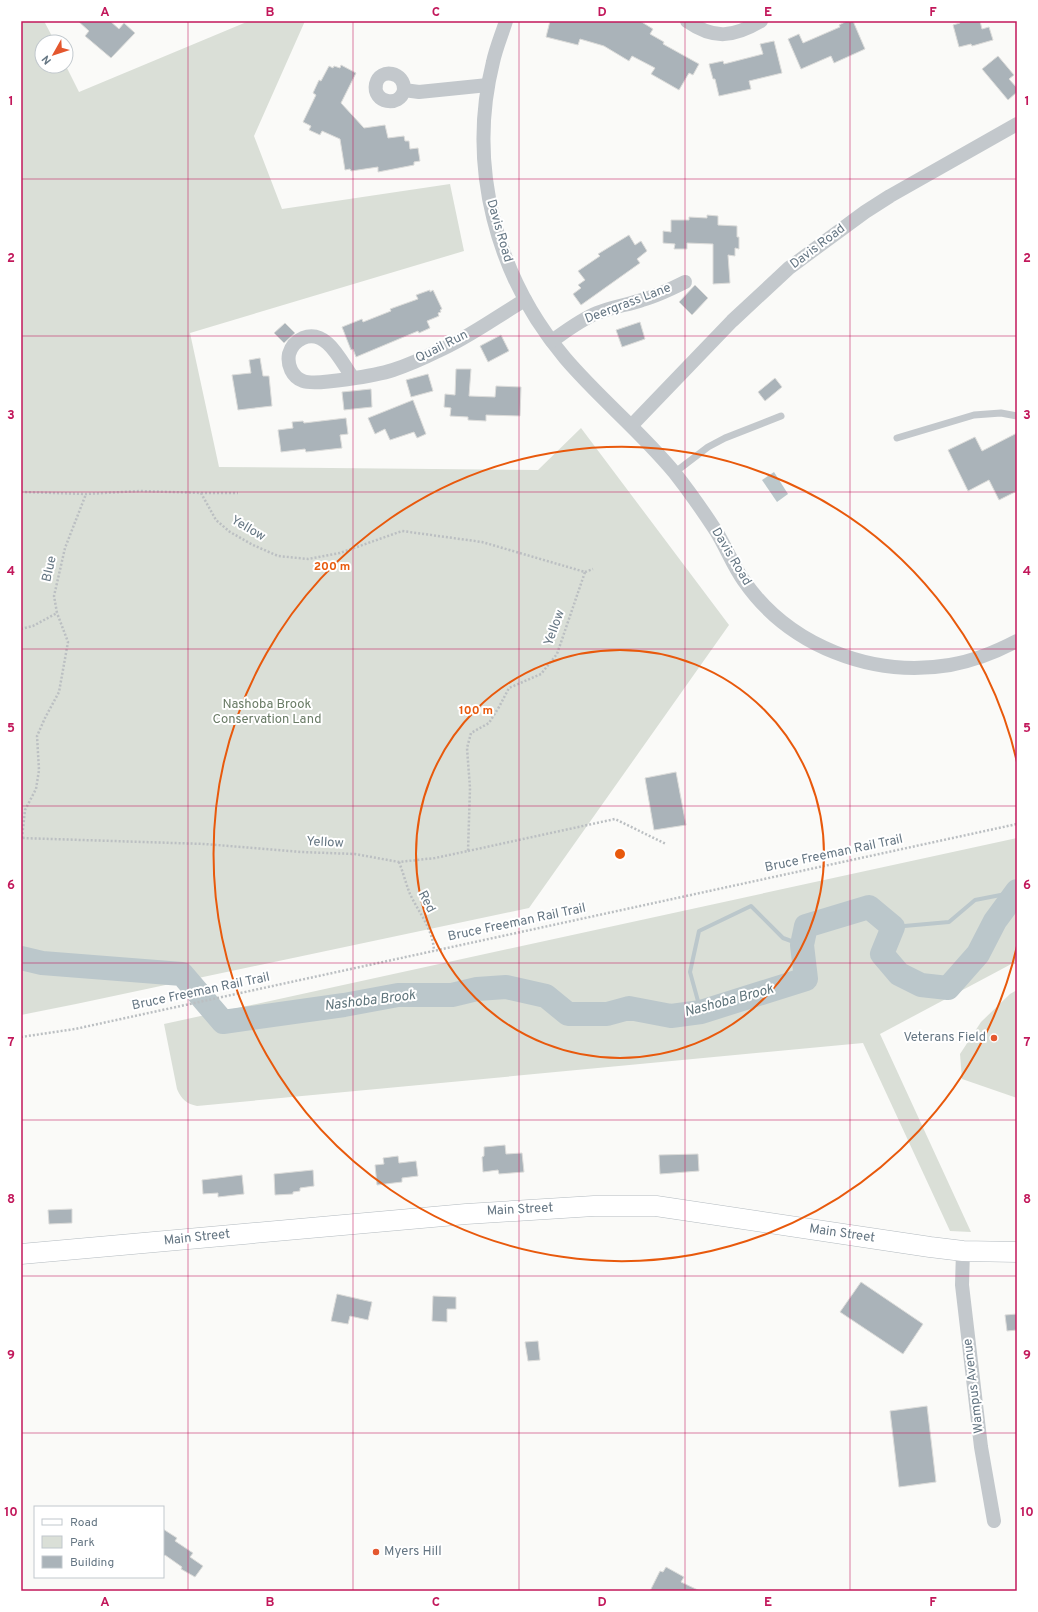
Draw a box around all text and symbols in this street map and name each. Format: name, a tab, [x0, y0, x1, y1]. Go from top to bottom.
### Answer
text: A	[100, 5, 110, 21]
text: B	[266, 5, 275, 21]
text: C	[432, 5, 440, 21]
text: D	[597, 5, 607, 21]
text: E	[764, 5, 772, 21]
text: F	[929, 5, 937, 21]
north arrow	[34, 34, 74, 74]
text: N	[39, 52, 55, 67]
text: 1	[8, 94, 14, 110]
text: 1	[1024, 94, 1030, 110]
street label: Davis Road	[482, 198, 516, 264]
street label: Davis Road	[787, 221, 849, 273]
text: 2	[7, 251, 15, 267]
text: 2	[1023, 251, 1031, 267]
street label: Deergrass Lane	[583, 280, 673, 328]
street label: Quail Run	[413, 327, 471, 367]
text: 3	[7, 408, 15, 424]
text: 3	[1023, 408, 1031, 424]
street label: Yellow	[228, 513, 268, 545]
street label: Davis Road	[707, 525, 755, 589]
street label: Blue	[39, 554, 61, 584]
text: 200 m	[314, 559, 350, 575]
text: 4	[7, 564, 15, 580]
text: 4	[1023, 564, 1031, 580]
street label: Yellow	[541, 608, 569, 648]
park label: Nashoba Brook Conservation Land	[213, 697, 321, 728]
text: 100 m	[459, 703, 493, 719]
text: 5	[7, 721, 15, 737]
text: 5	[1023, 721, 1031, 737]
street label: Bruce Freeman Rail Trail	[764, 832, 904, 876]
street label: Yellow	[306, 834, 344, 852]
centre of rings	[613, 847, 627, 861]
text: 6	[7, 878, 15, 894]
text: 6	[1023, 878, 1031, 894]
street label: Red	[414, 888, 438, 916]
street label: Bruce Freeman Rail Trail	[447, 901, 587, 945]
street label: Bruce Freeman Rail Trail	[131, 970, 271, 1014]
water label: Nashoba Brook	[683, 981, 776, 1021]
water label: Nashoba Brook	[324, 987, 417, 1015]
place label: Veterans Field	[903, 1030, 986, 1046]
marker: Veterans Field	[989, 1033, 999, 1043]
text: 7	[8, 1035, 15, 1051]
text: 7	[1024, 1035, 1031, 1051]
text: 8	[7, 1192, 15, 1208]
text: 8	[1023, 1192, 1031, 1208]
street label: Main Street	[486, 1200, 554, 1220]
street label: Main Street	[808, 1221, 876, 1247]
street label: Main Street	[163, 1227, 231, 1249]
street label: Wampus Avenue	[960, 1338, 988, 1434]
text: 9	[7, 1348, 15, 1364]
text: 9	[1023, 1348, 1031, 1364]
text: 10	[4, 1505, 18, 1521]
text: 10	[1020, 1505, 1034, 1521]
legend	[34, 1506, 164, 1578]
text: Road	[70, 1515, 98, 1531]
text: Park	[70, 1535, 95, 1551]
place label: Myers Hill	[384, 1544, 442, 1560]
marker: Myers Hill	[371, 1547, 381, 1557]
text: Building	[70, 1555, 114, 1571]
text: A	[100, 1595, 110, 1611]
text: B	[266, 1595, 275, 1611]
text: C	[432, 1595, 440, 1611]
text: D	[597, 1595, 607, 1611]
text: E	[764, 1595, 772, 1611]
text: F	[929, 1595, 937, 1611]

